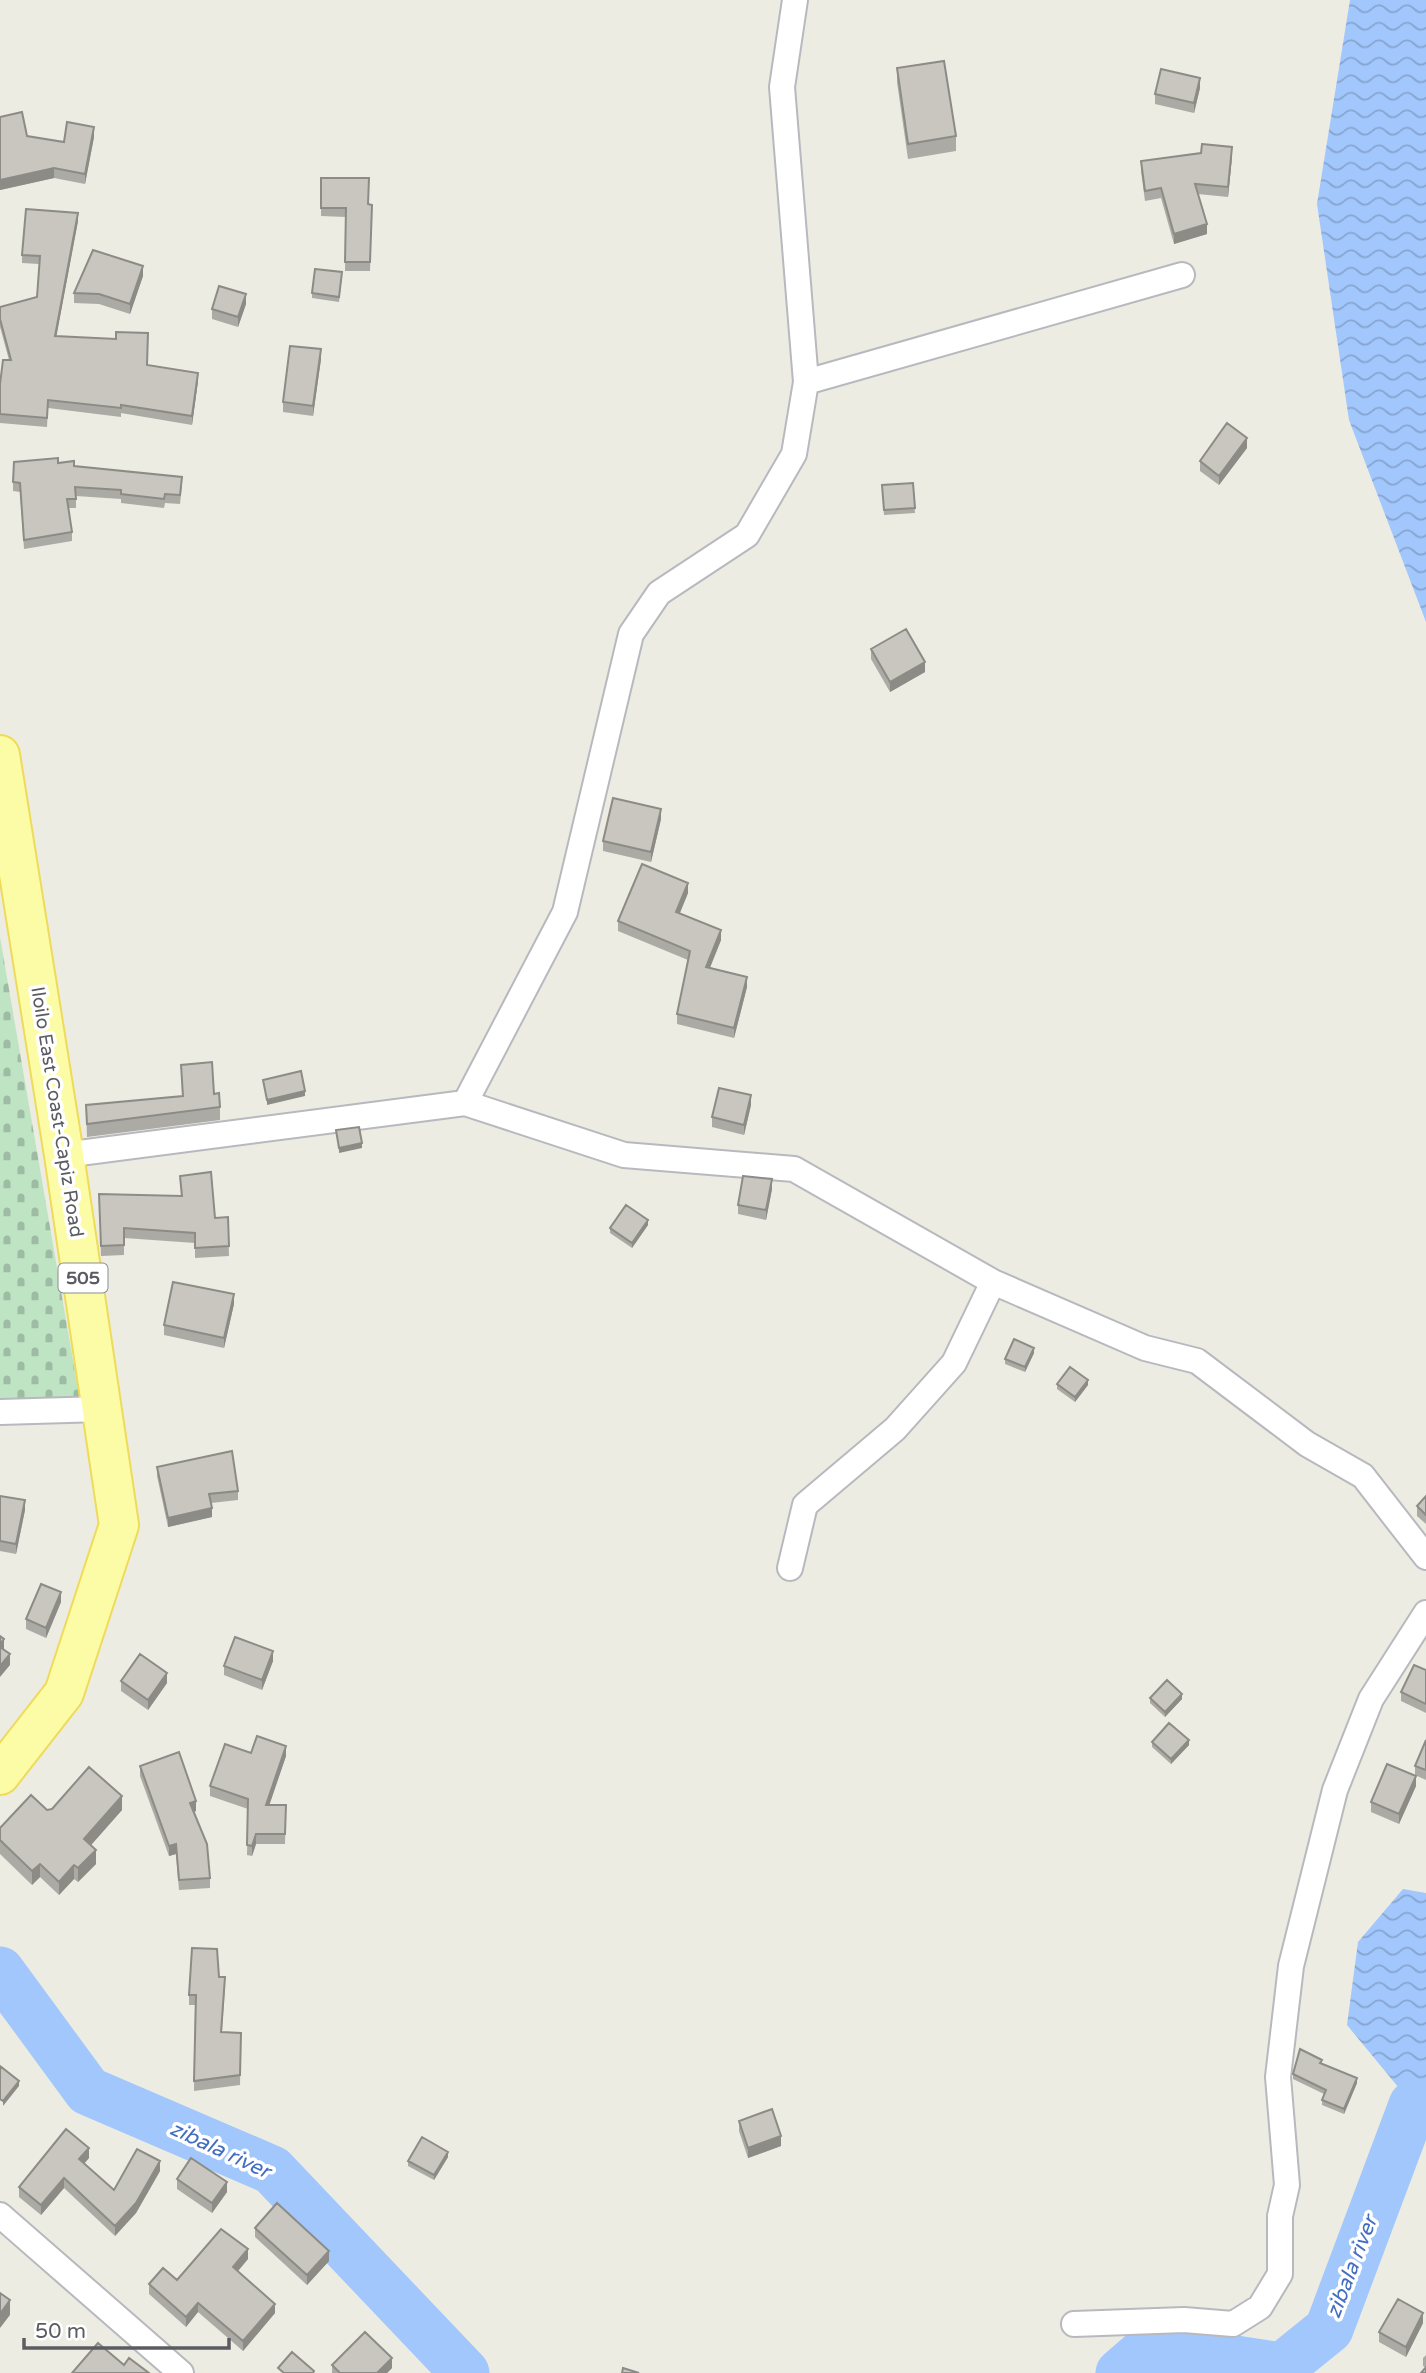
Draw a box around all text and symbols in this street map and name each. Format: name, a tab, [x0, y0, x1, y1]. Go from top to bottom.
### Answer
street label: Iloilo East Coast-Capiz Road	[26, 985, 88, 1239]
road number: 505	[58, 1264, 108, 1293]
water label: zibala river	[166, 2116, 277, 2185]
water label: zibala river	[1321, 2210, 1384, 2322]
scale bar	[24, 2306, 229, 2350]
text: 50 m	[35, 2319, 86, 2344]

